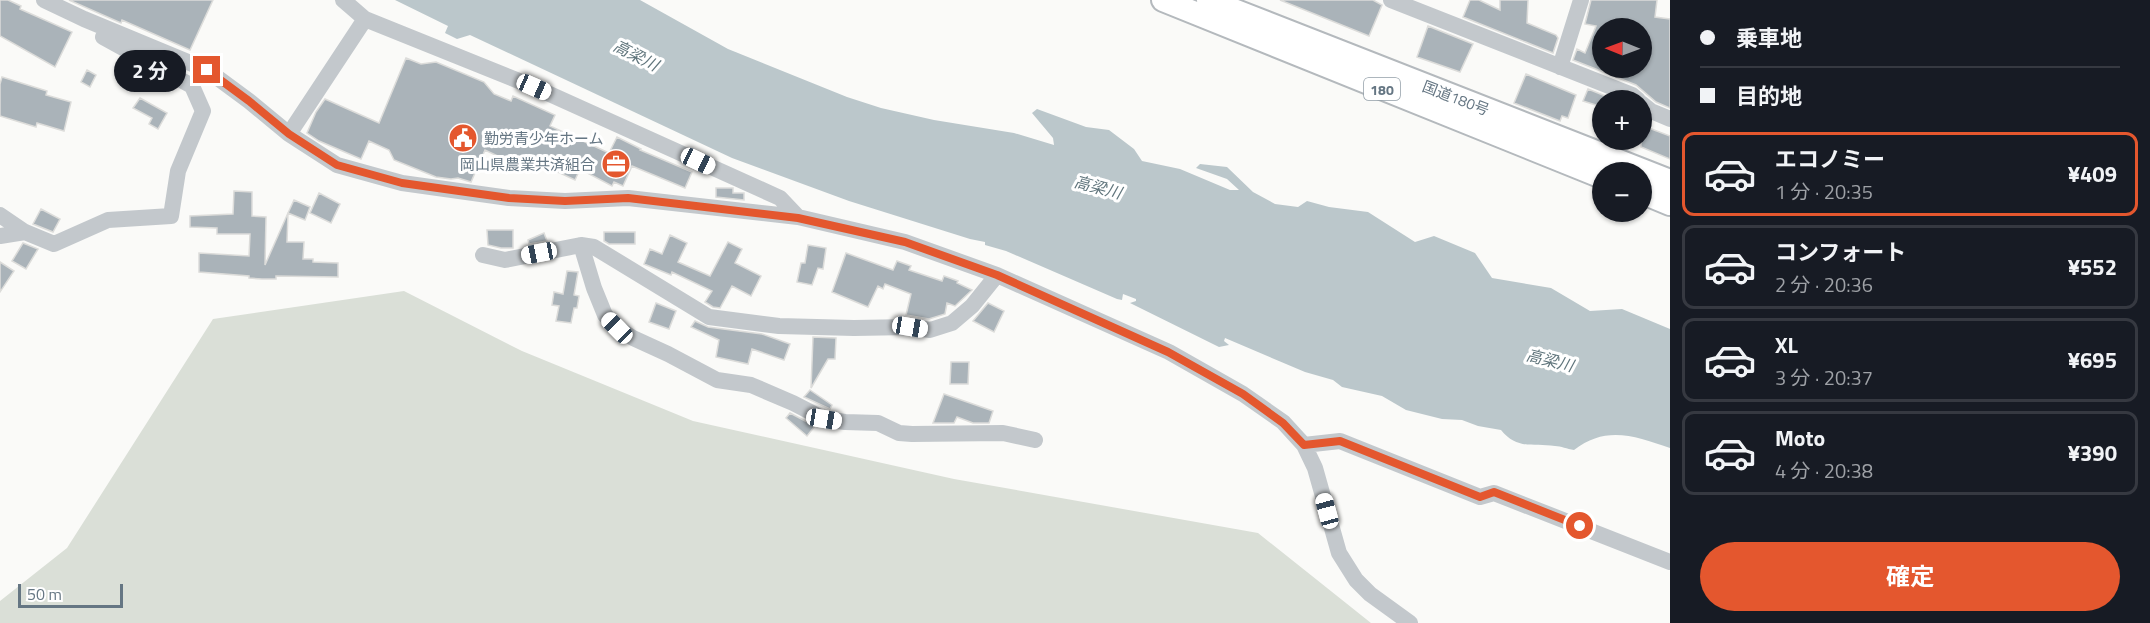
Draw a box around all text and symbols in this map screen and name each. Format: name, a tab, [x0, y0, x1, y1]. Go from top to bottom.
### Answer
north arrow	[1592, 18, 1652, 78]
map controls	[1592, 18, 1652, 222]
text: 乗車地	[1736, 21, 1802, 55]
water label: 高梁川	[609, 33, 665, 77]
callout: 2 分	[114, 49, 186, 91]
text: 2 分	[132, 55, 168, 86]
route end	[193, 56, 220, 83]
car	[514, 71, 554, 103]
street label: 国道180号	[1419, 75, 1493, 121]
road number: 180	[1364, 78, 1400, 100]
text: 目的地	[1736, 79, 1802, 113]
button: +	[1592, 90, 1652, 150]
public building icon: 勤労青少年ホーム	[447, 122, 479, 154]
place label: 勤労青少年ホーム	[484, 127, 604, 150]
text: エコノミー	[1775, 142, 1885, 176]
car	[678, 145, 718, 177]
icon: car	[1703, 147, 1757, 201]
office icon: 岡山県農業共済組合	[600, 148, 632, 180]
place label: 岡山県農業共済組合	[460, 153, 595, 176]
text: ¥409	[2068, 157, 2117, 191]
button: −	[1592, 162, 1652, 222]
water label: 高梁川	[1072, 169, 1126, 205]
text: 1 分 · 20:35	[1775, 176, 1873, 207]
text: コンフォート	[1775, 235, 1906, 269]
icon: car	[1703, 240, 1757, 294]
car	[520, 241, 558, 265]
text: ¥552	[2068, 250, 2117, 284]
text: 2 分 · 20:36	[1775, 269, 1873, 300]
car	[598, 309, 636, 347]
car	[891, 315, 929, 339]
text: XL	[1775, 328, 1798, 362]
icon: car	[1703, 333, 1757, 387]
water label: 高梁川	[1524, 343, 1578, 378]
text: ¥695	[2068, 343, 2117, 377]
text: 3 分 · 20:37	[1775, 362, 1873, 393]
car	[805, 407, 843, 431]
text: Moto	[1775, 421, 1825, 455]
icon: car	[1703, 426, 1757, 480]
text: ¥390	[2068, 436, 2117, 470]
text: 4 分 · 20:38	[1775, 455, 1873, 486]
car	[1314, 491, 1340, 531]
route start	[1566, 512, 1593, 539]
button: 確定	[1700, 542, 2120, 611]
scale bar	[18, 581, 123, 608]
text: 50 m	[27, 582, 62, 606]

